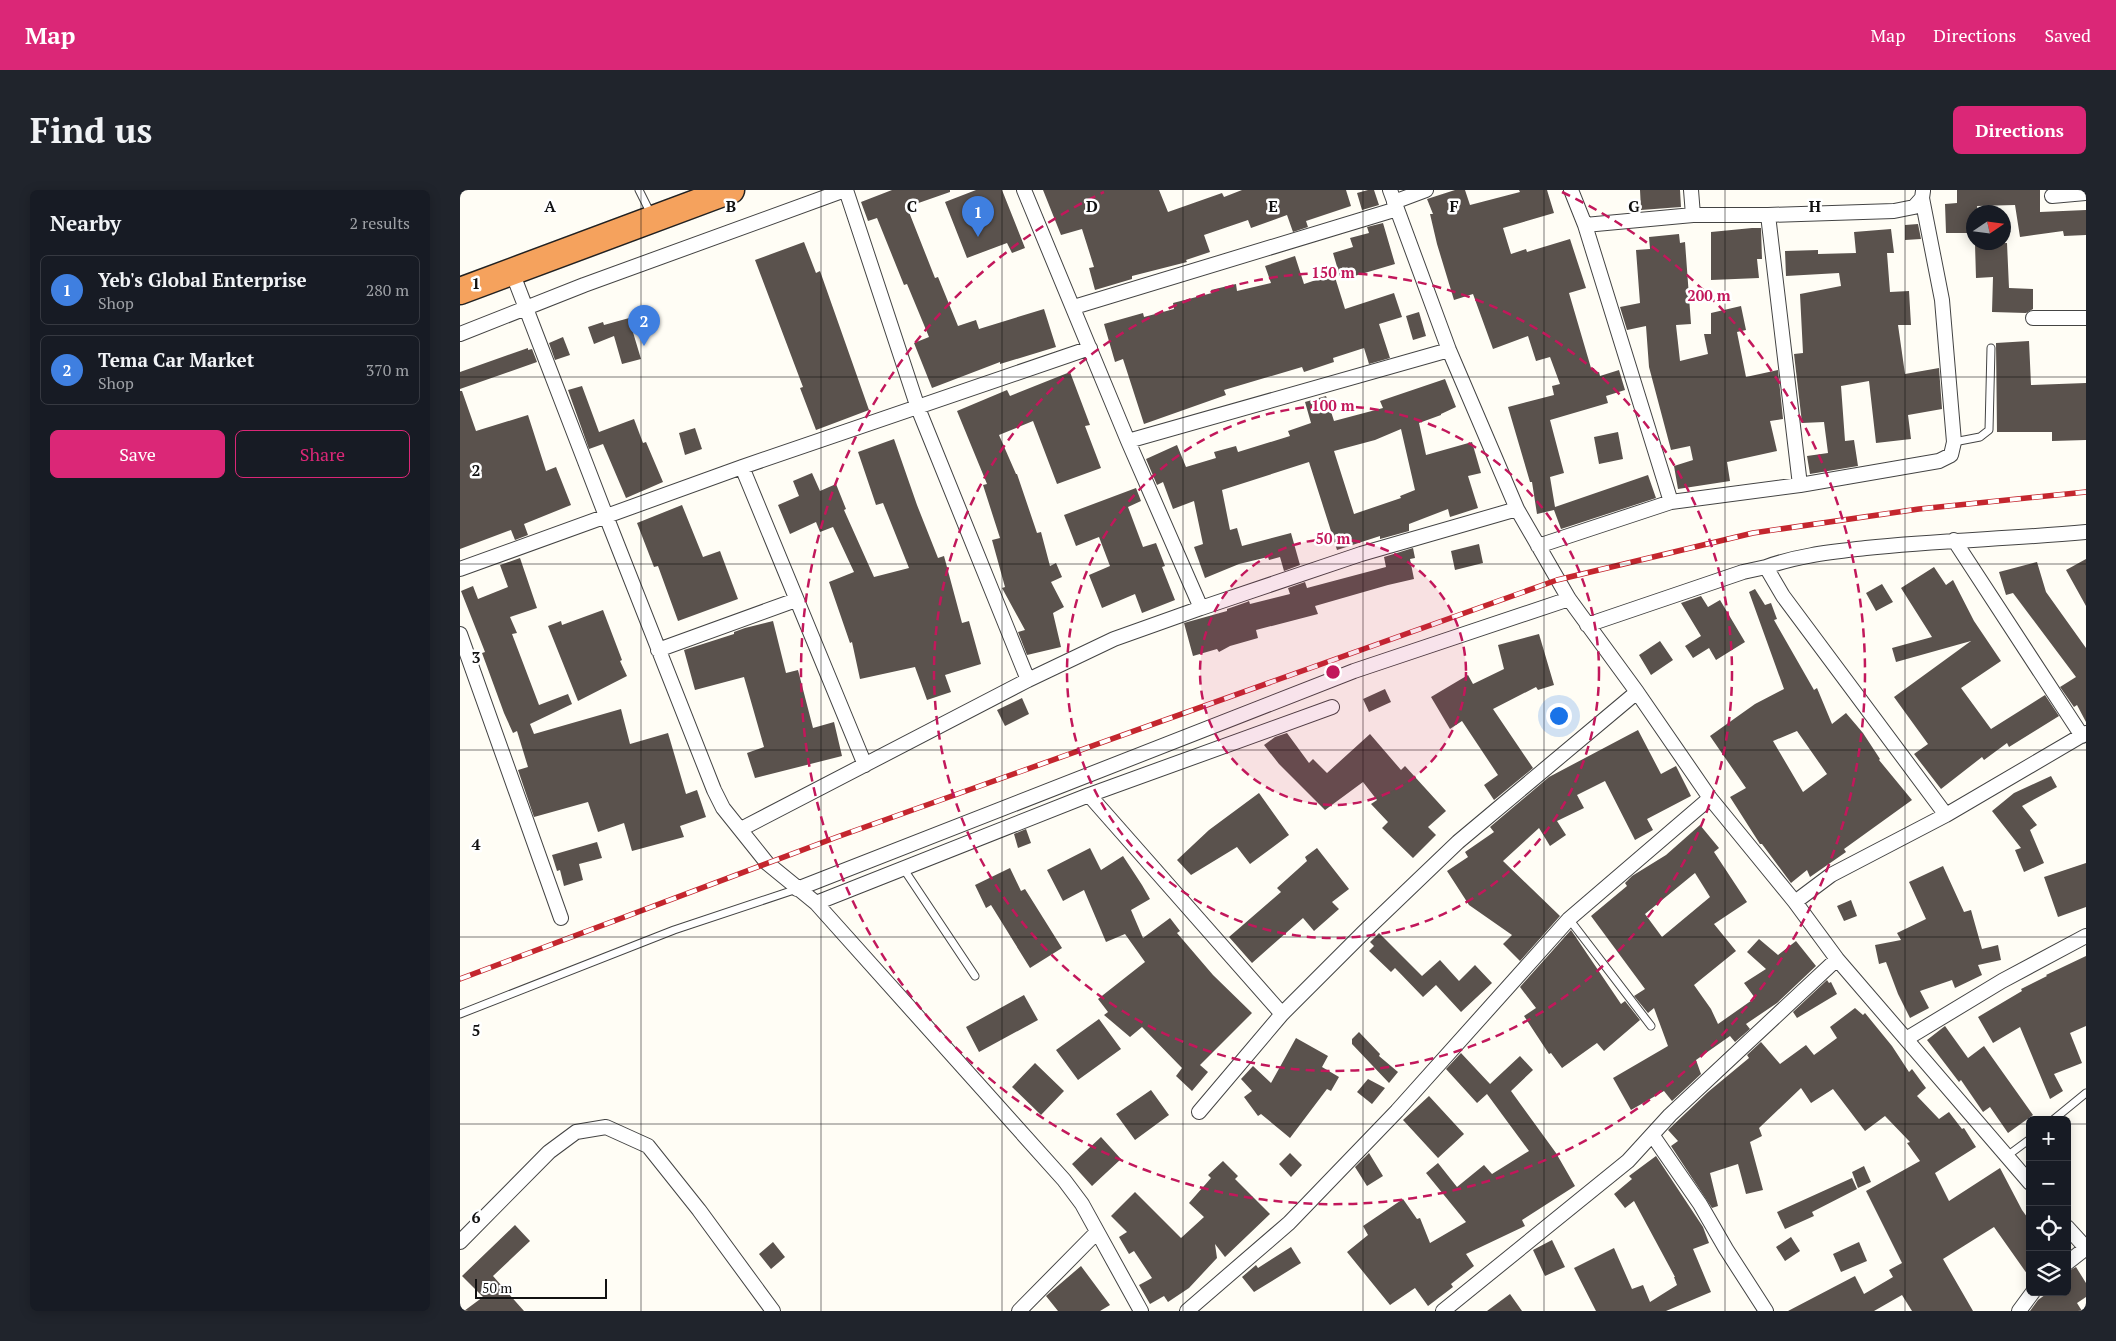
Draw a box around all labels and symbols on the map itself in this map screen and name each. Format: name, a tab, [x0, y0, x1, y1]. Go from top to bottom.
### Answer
text: A	[544, 195, 556, 217]
text: B	[726, 195, 736, 217]
text: C	[907, 195, 917, 217]
text: D	[1086, 195, 1098, 217]
text: E	[1268, 195, 1278, 217]
text: F	[1449, 195, 1459, 217]
text: G	[1628, 195, 1640, 217]
text: H	[1809, 195, 1821, 217]
pin: 1	[962, 196, 994, 237]
north arrow	[1966, 205, 2011, 250]
text: 150 m	[1311, 262, 1355, 282]
text: 1	[471, 272, 481, 294]
text: 200 m	[1687, 285, 1731, 305]
pin: 2	[628, 305, 660, 346]
text: 100 m	[1311, 395, 1355, 415]
text: 2	[471, 459, 481, 481]
text: 50 m	[1316, 528, 1351, 548]
text: 3	[471, 646, 481, 668]
centre of rings	[1324, 663, 1342, 681]
your location	[1546, 703, 1572, 729]
text: 4	[471, 833, 481, 855]
text: 5	[471, 1019, 481, 1041]
text: 6	[471, 1206, 481, 1228]
scale bar	[475, 1276, 608, 1299]

